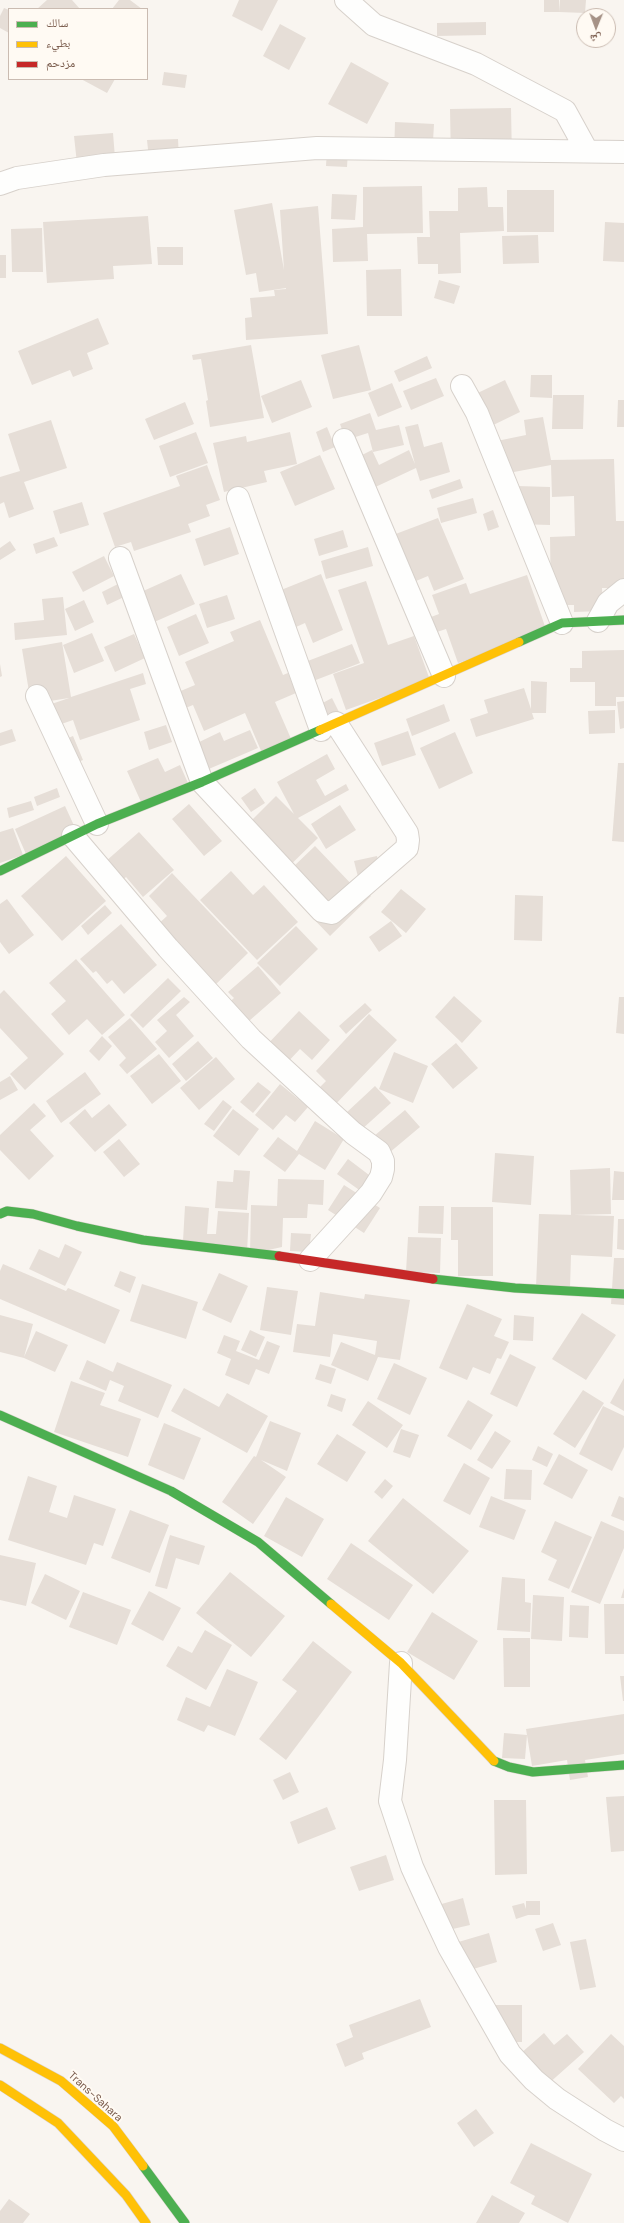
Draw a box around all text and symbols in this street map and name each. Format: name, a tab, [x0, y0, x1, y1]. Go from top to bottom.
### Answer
legend	[8, 8, 148, 80]
north arrow	[576, 8, 616, 48]
text: سالك	[46, 15, 68, 31]
text: ش	[590, 32, 602, 46]
text: بطيء	[46, 35, 70, 51]
text: مزدحم	[46, 55, 75, 71]
street label: Trans-Sahara	[65, 2069, 125, 2125]

